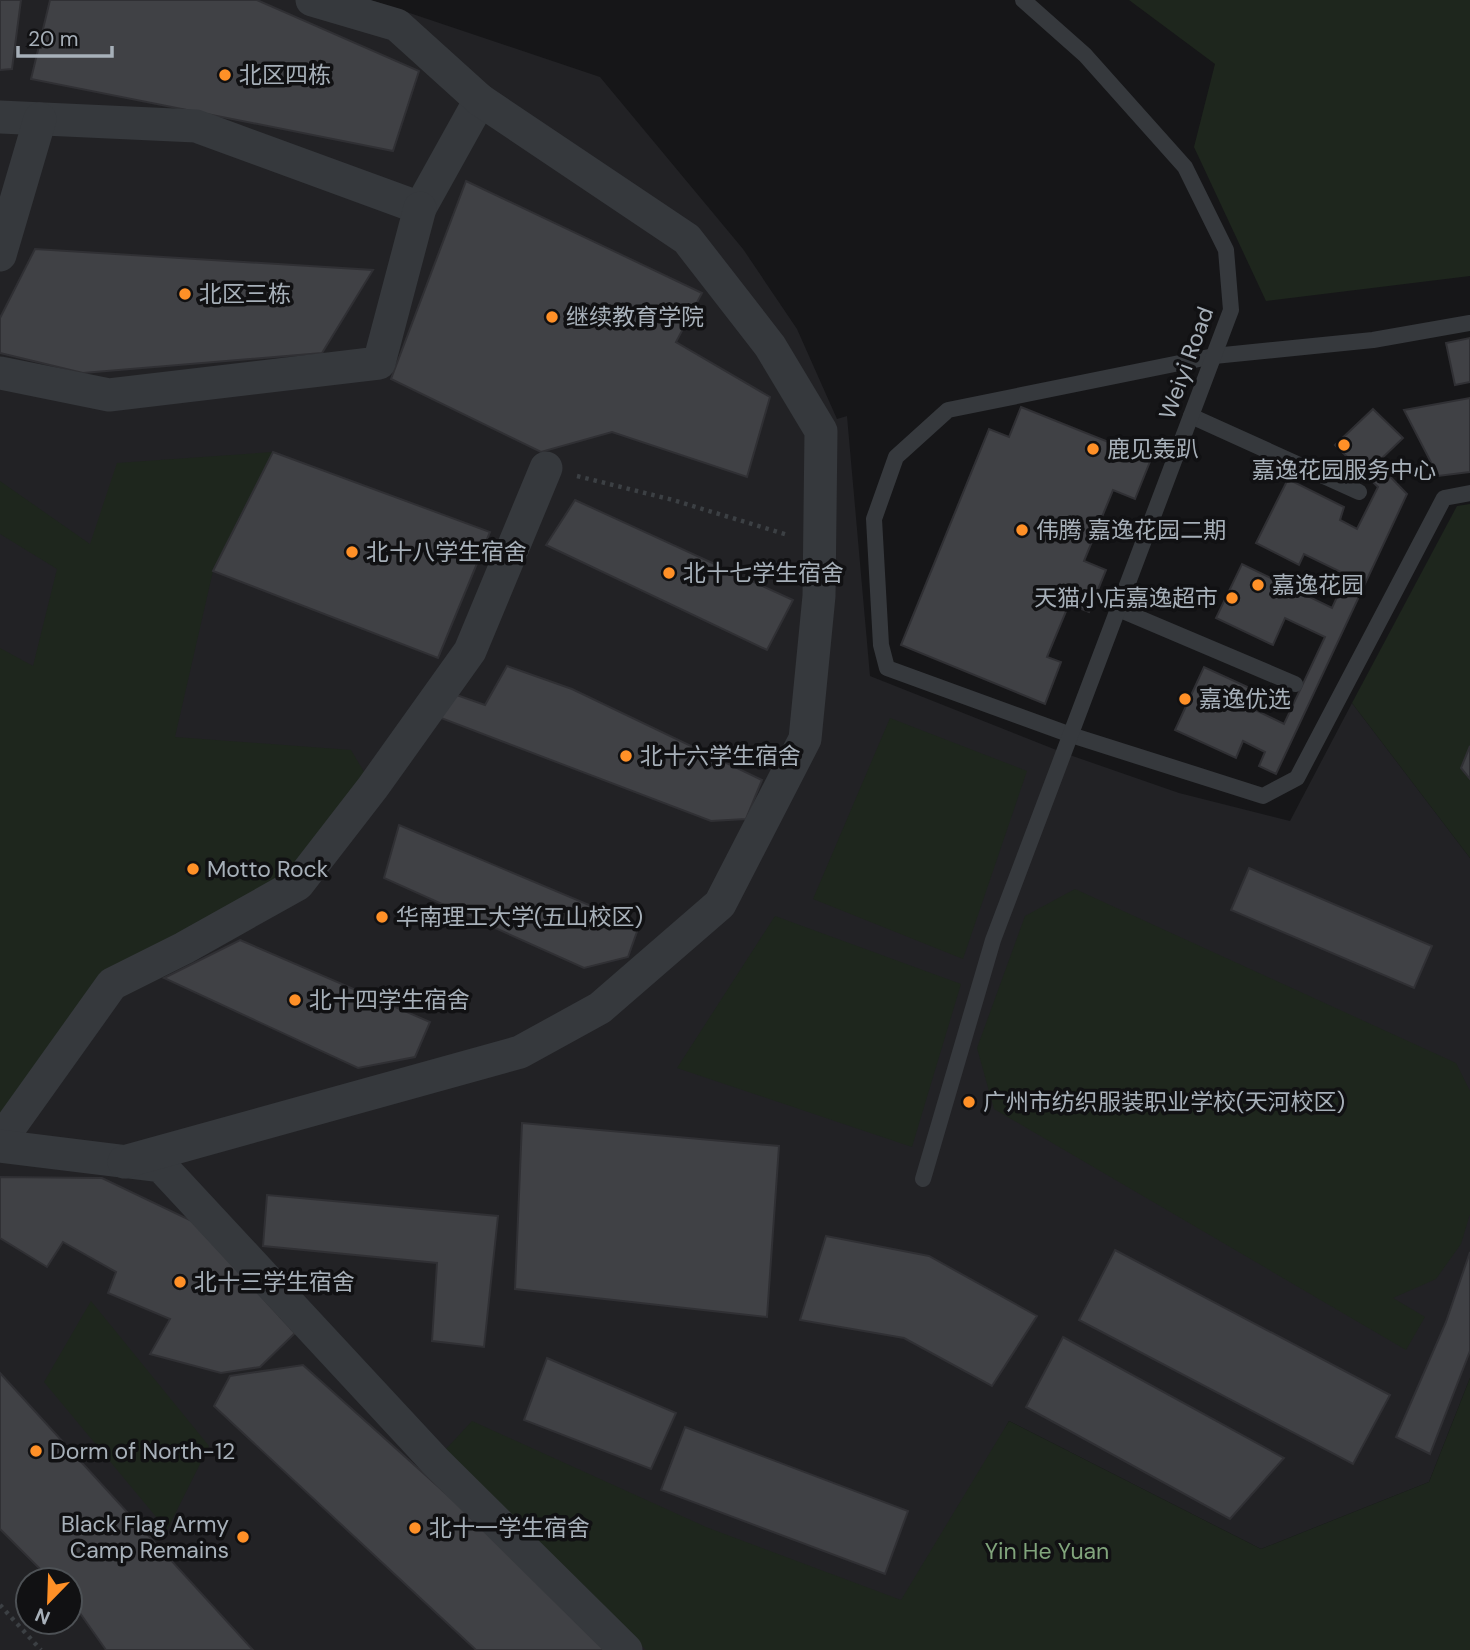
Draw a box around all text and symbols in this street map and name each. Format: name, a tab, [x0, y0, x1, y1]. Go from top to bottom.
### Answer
scale bar	[18, 14, 112, 58]
text: 20 m	[28, 25, 79, 53]
place label: 北区四栋	[239, 60, 331, 90]
marker: 北区四栋	[217, 67, 233, 83]
place label: 北区三栋	[199, 279, 291, 309]
marker: 北区三栋	[177, 286, 193, 302]
place label: 继续教育学院	[566, 302, 704, 332]
street label: Weiyi Road	[1152, 303, 1220, 423]
marker: 继续教育学院	[544, 309, 560, 325]
place label: 鹿见轰趴	[1107, 434, 1199, 464]
marker: 嘉逸花园服务中心	[1336, 437, 1352, 453]
marker: 鹿见轰趴	[1085, 441, 1101, 457]
place label: 嘉逸花园服务中心	[1252, 455, 1436, 485]
place label: 伟腾 嘉逸花园二期	[1036, 515, 1226, 545]
marker: 伟腾 嘉逸花园二期	[1014, 522, 1030, 538]
place label: 北十八学生宿舍	[366, 537, 527, 567]
marker: 北十八学生宿舍	[344, 544, 360, 560]
place label: 北十七学生宿舍	[683, 558, 844, 588]
marker: 北十七学生宿舍	[661, 565, 677, 581]
place label: 嘉逸花园	[1272, 570, 1364, 600]
marker: 嘉逸花园	[1250, 577, 1266, 593]
place label: 天猫小店嘉逸超市	[1034, 583, 1218, 613]
marker: 天猫小店嘉逸超市	[1224, 590, 1240, 606]
place label: 嘉逸优选	[1199, 684, 1291, 714]
marker: 嘉逸优选	[1177, 691, 1193, 707]
place label: 北十六学生宿舍	[640, 741, 801, 771]
marker: 北十六学生宿舍	[618, 748, 634, 764]
place label: Motto Rock	[207, 854, 329, 884]
marker: Motto Rock	[185, 861, 201, 877]
place label: 华南理工大学(五山校区)	[396, 902, 643, 932]
marker: 华南理工大学(五山校区)	[374, 909, 390, 925]
place label: 北十四学生宿舍	[309, 985, 470, 1015]
marker: 北十四学生宿舍	[287, 992, 303, 1008]
place label: 广州市纺织服装职业学校(天河校区)	[983, 1087, 1345, 1117]
marker: 广州市纺织服装职业学校(天河校区)	[961, 1094, 977, 1110]
place label: 北十三学生宿舍	[194, 1267, 355, 1297]
marker: 北十三学生宿舍	[172, 1274, 188, 1290]
place label: Dorm of North-12	[50, 1436, 235, 1466]
marker: Dorm of North-12	[28, 1443, 44, 1459]
place label: Black Flag Army Camp Remains	[61, 1509, 229, 1565]
place label: 北十一学生宿舍	[429, 1513, 590, 1543]
marker: 北十一学生宿舍	[407, 1520, 423, 1536]
marker: Black Flag Army Camp Remains	[235, 1529, 251, 1545]
park label: Yin He Yuan	[985, 1536, 1109, 1566]
north arrow	[14, 1566, 84, 1636]
text: N	[31, 1602, 54, 1630]

